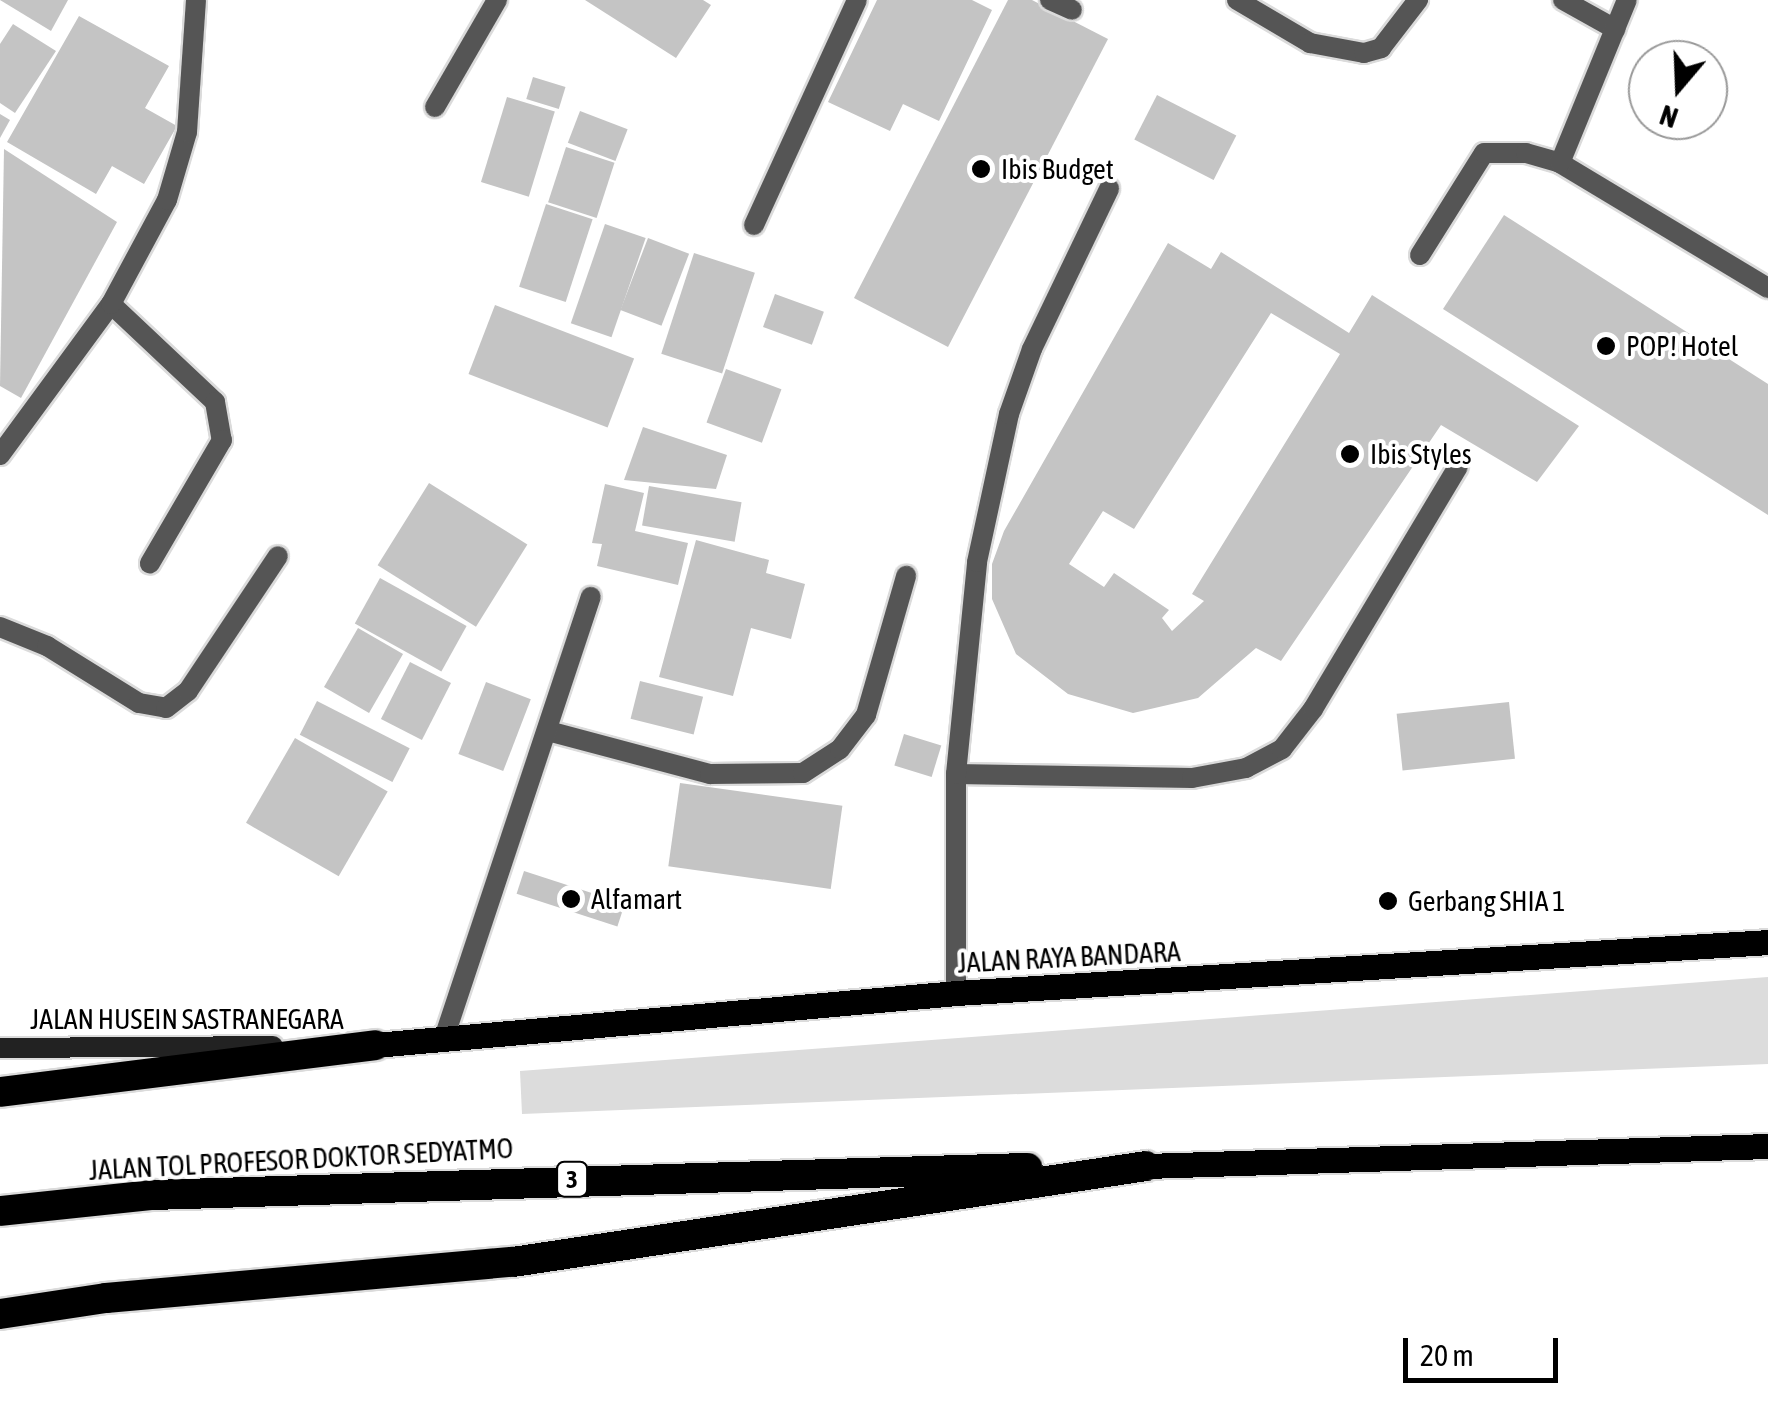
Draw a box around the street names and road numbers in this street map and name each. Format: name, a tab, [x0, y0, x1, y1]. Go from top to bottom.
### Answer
street label: JALAN RAYA BANDARA	[957, 934, 1181, 980]
street label: JALAN HUSEIN SASTRANEGARA	[30, 1002, 344, 1036]
street label: JALAN TOL PROFESOR DOKTOR SEDYATMO	[88, 1131, 514, 1187]
road number: 3	[554, 1159, 590, 1199]

